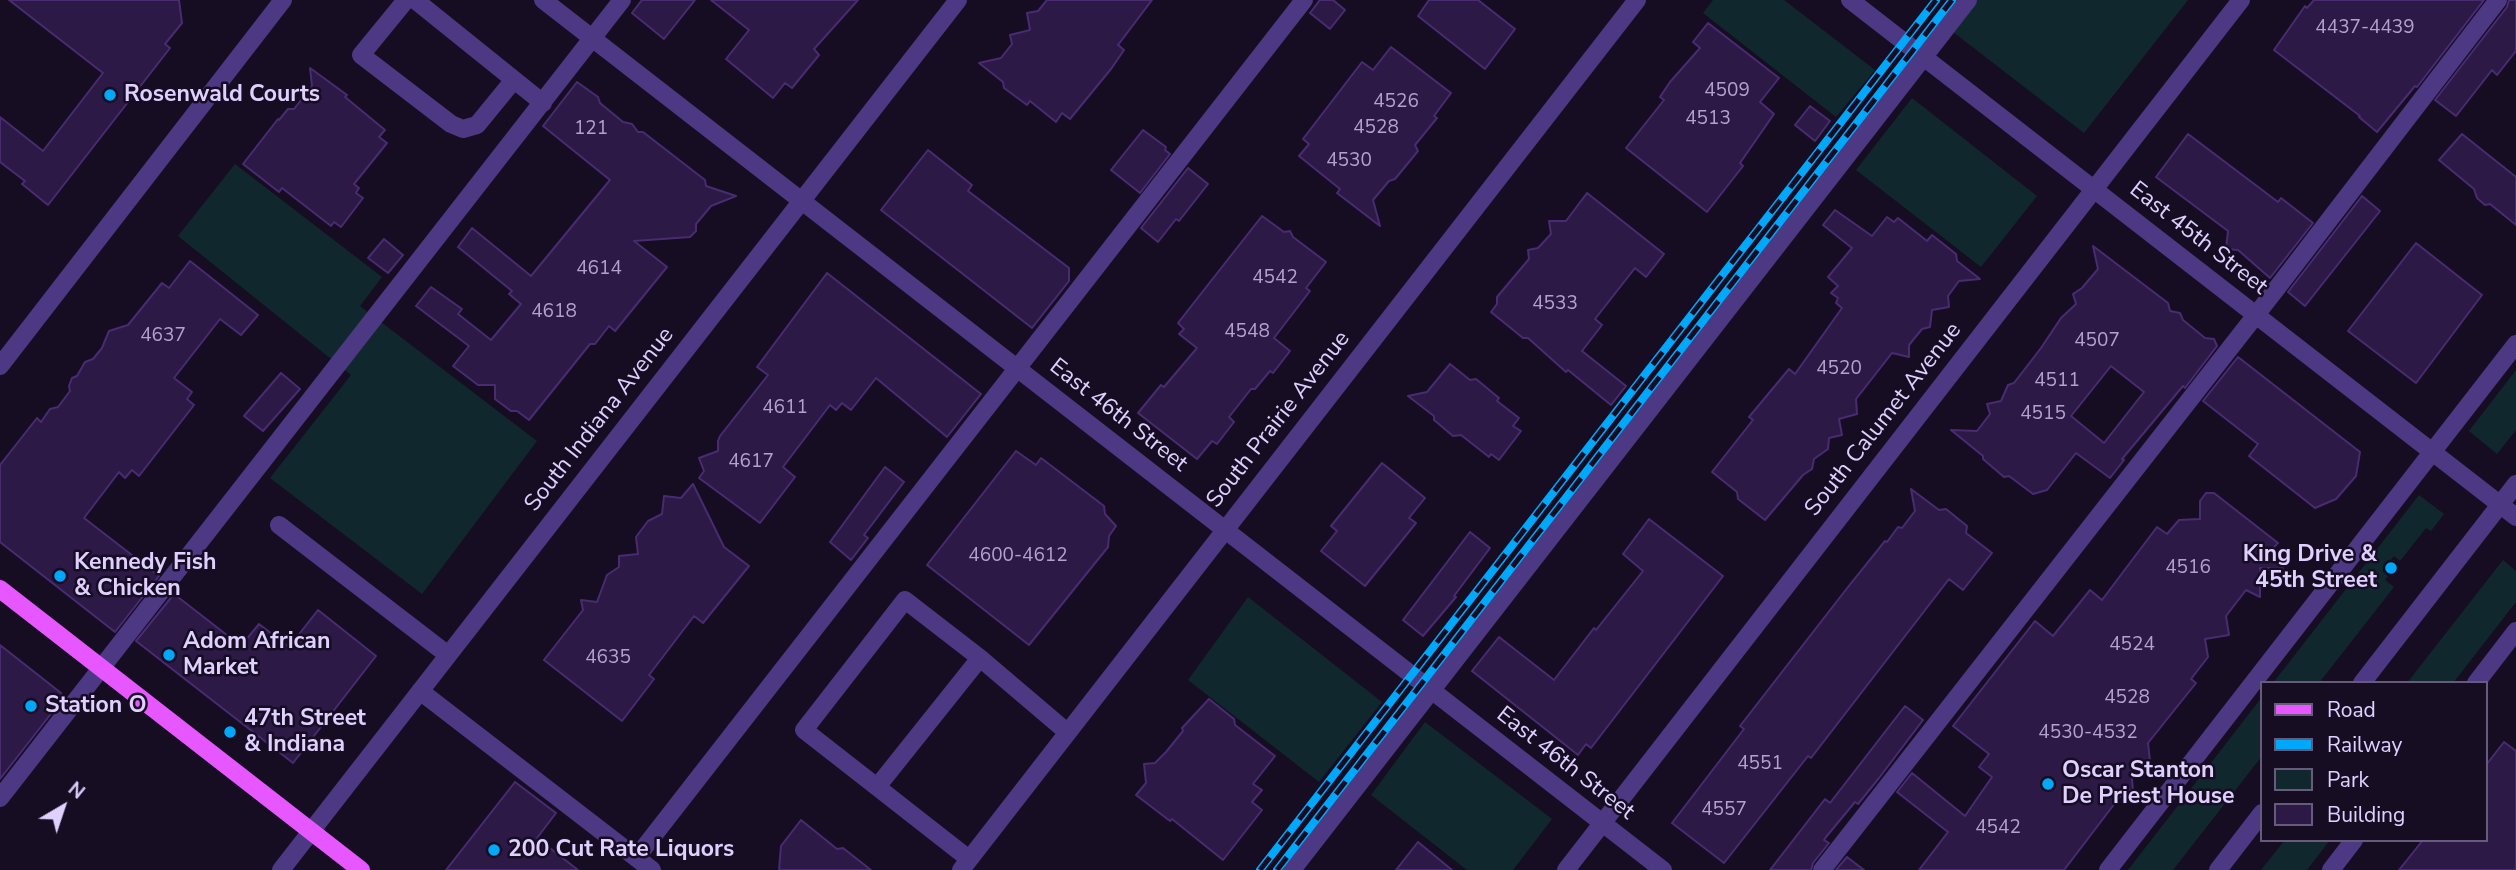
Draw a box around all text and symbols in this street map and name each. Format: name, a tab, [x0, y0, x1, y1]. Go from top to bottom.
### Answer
house number: 4437-4439	[2315, 17, 2415, 39]
house number: 4509	[1704, 80, 1750, 102]
place label: Rosenwald Courts	[124, 81, 320, 109]
marker: Rosenwald Courts	[102, 87, 118, 103]
house number: 4526	[1373, 91, 1419, 113]
house number: 4513	[1685, 108, 1731, 130]
house number: 4528	[1353, 117, 1399, 139]
house number: 121	[574, 118, 608, 140]
house number: 4530	[1326, 150, 1372, 172]
street label: East 45th Street	[2123, 176, 2273, 302]
house number: 4614	[576, 258, 622, 280]
house number: 4542	[1252, 267, 1298, 289]
house number: 4533	[1532, 293, 1578, 315]
house number: 4618	[531, 301, 577, 323]
street label: South Calumet Avenue	[1800, 318, 1968, 522]
house number: 4548	[1224, 321, 1270, 343]
street label: South Indiana Avenue	[519, 322, 681, 518]
house number: 4637	[140, 325, 186, 347]
street label: South Prairie Avenue	[1201, 326, 1357, 514]
house number: 4507	[2074, 330, 2120, 352]
street label: East 46th Street	[1043, 353, 1193, 479]
house number: 4520	[1816, 358, 1862, 380]
house number: 4511	[2034, 370, 2080, 392]
house number: 4611	[762, 397, 808, 419]
house number: 4515	[2020, 403, 2066, 425]
house number: 4617	[728, 451, 774, 473]
place label: King Drive & 45th Street	[2243, 541, 2377, 595]
house number: 4600-4612	[968, 545, 1068, 567]
place label: Kennedy Fish & Chicken	[74, 549, 216, 603]
house number: 4516	[2165, 557, 2211, 579]
marker: King Drive & 45th Street	[2383, 560, 2399, 576]
marker: Kennedy Fish & Chicken	[52, 568, 68, 584]
place label: Adom African Market	[183, 628, 330, 682]
house number: 4524	[2109, 634, 2155, 656]
marker: Adom African Market	[161, 647, 177, 663]
house number: 4635	[585, 647, 631, 669]
legend	[2260, 681, 2488, 842]
house number: 4528	[2104, 687, 2150, 709]
place label: Station O	[45, 692, 146, 720]
text: Road	[2327, 696, 2376, 724]
marker: Station O	[23, 698, 39, 714]
street label: East 46th Street	[1490, 701, 1640, 827]
place label: 47th Street & Indiana	[244, 705, 366, 759]
house number: 4530-4532	[2038, 722, 2138, 744]
marker: 47th Street & Indiana	[222, 724, 238, 740]
text: Railway	[2327, 731, 2402, 759]
house number: 4551	[1737, 753, 1783, 775]
place label: Oscar Stanton De Priest House	[2062, 757, 2234, 811]
text: Park	[2327, 766, 2369, 794]
north arrow	[28, 772, 98, 842]
text: N	[63, 776, 90, 805]
marker: Oscar Stanton De Priest House	[2040, 776, 2056, 792]
house number: 4557	[1701, 799, 1747, 821]
text: Building	[2327, 801, 2405, 829]
house number: 4542	[1975, 817, 2021, 839]
place label: 200 Cut Rate Liquors	[508, 836, 734, 864]
marker: 200 Cut Rate Liquors	[486, 842, 502, 858]

